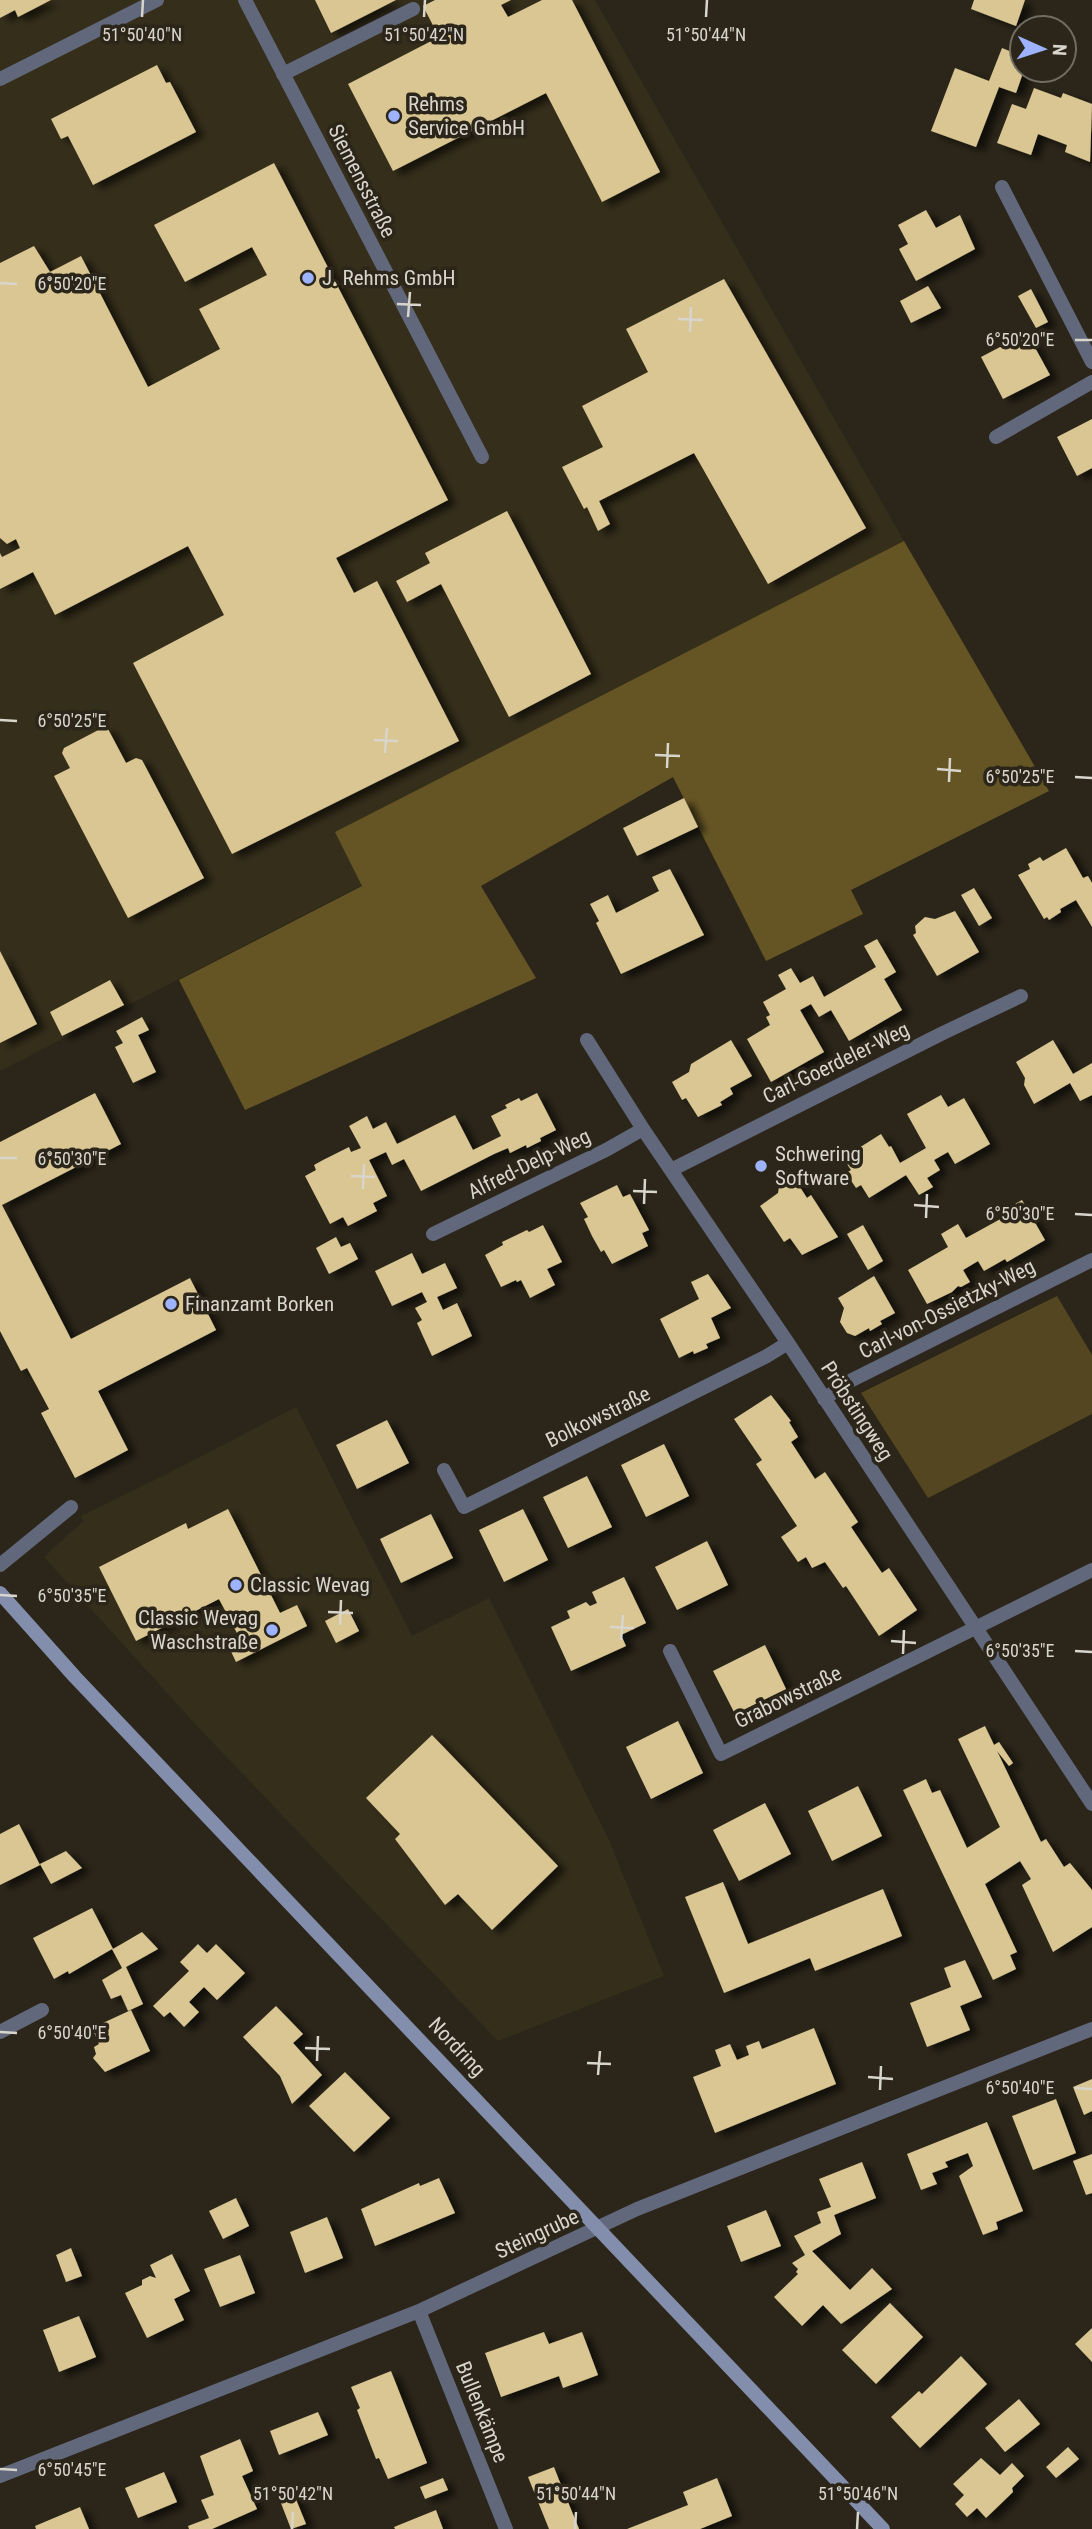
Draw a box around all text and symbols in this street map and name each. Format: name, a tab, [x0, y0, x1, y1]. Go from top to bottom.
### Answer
north arrow	[1008, 14, 1078, 84]
text: 51°50'40"N	[102, 24, 182, 45]
text: 51°50'42"N	[384, 24, 464, 45]
text: 51°50'44"N	[666, 24, 746, 45]
text: N	[1048, 43, 1071, 56]
place label: Rehms Service GmbH	[408, 92, 525, 140]
marker: Rehms Service GmbH	[386, 108, 402, 124]
street label: Siemensstraße	[323, 120, 401, 242]
place label: J. Rehms GmbH	[322, 266, 455, 290]
marker: J. Rehms GmbH	[300, 270, 316, 286]
text: 6°50'20"E	[37, 273, 107, 294]
text: 6°50'20"E	[985, 329, 1055, 350]
text: 6°50'25"E	[37, 710, 107, 731]
text: 6°50'25"E	[985, 766, 1055, 787]
street label: Carl-Goerdeler-Weg	[759, 1017, 913, 1109]
street label: Alfred-Delp-Weg	[464, 1124, 594, 1204]
place label: Schwering Software	[775, 1142, 861, 1190]
text: 6°50'30"E	[37, 1148, 107, 1169]
marker: Schwering Software	[753, 1158, 769, 1174]
text: 6°50'30"E	[985, 1203, 1055, 1224]
street label: Carl-von-Ossietzky-Weg	[855, 1254, 1039, 1364]
place label: Finanzamt Borken	[185, 1292, 334, 1316]
marker: Finanzamt Borken	[163, 1296, 179, 1312]
street label: Pröbstingweg	[816, 1357, 898, 1465]
street label: Bolkowstraße	[542, 1381, 654, 1453]
place label: Classic Wevag	[250, 1573, 370, 1597]
marker: Classic Wevag	[228, 1577, 244, 1593]
text: 6°50'35"E	[37, 1585, 107, 1606]
place label: Classic Wevag Waschstraße	[138, 1606, 258, 1654]
marker: Classic Wevag Waschstraße	[264, 1622, 280, 1638]
text: 6°50'35"E	[985, 1640, 1055, 1661]
street label: Grabowstraße	[731, 1661, 845, 1733]
street label: Nordring	[424, 2013, 490, 2081]
text: 6°50'40"E	[37, 2022, 107, 2043]
text: 6°50'40"E	[985, 2077, 1055, 2098]
street label: Steingrube	[492, 2204, 583, 2264]
street label: Bullenkämpe	[451, 2358, 513, 2466]
text: 6°50'45"E	[37, 2459, 107, 2480]
text: 51°50'42"N	[253, 2483, 333, 2504]
text: 51°50'44"N	[536, 2483, 616, 2504]
text: 51°50'46"N	[818, 2483, 898, 2504]

